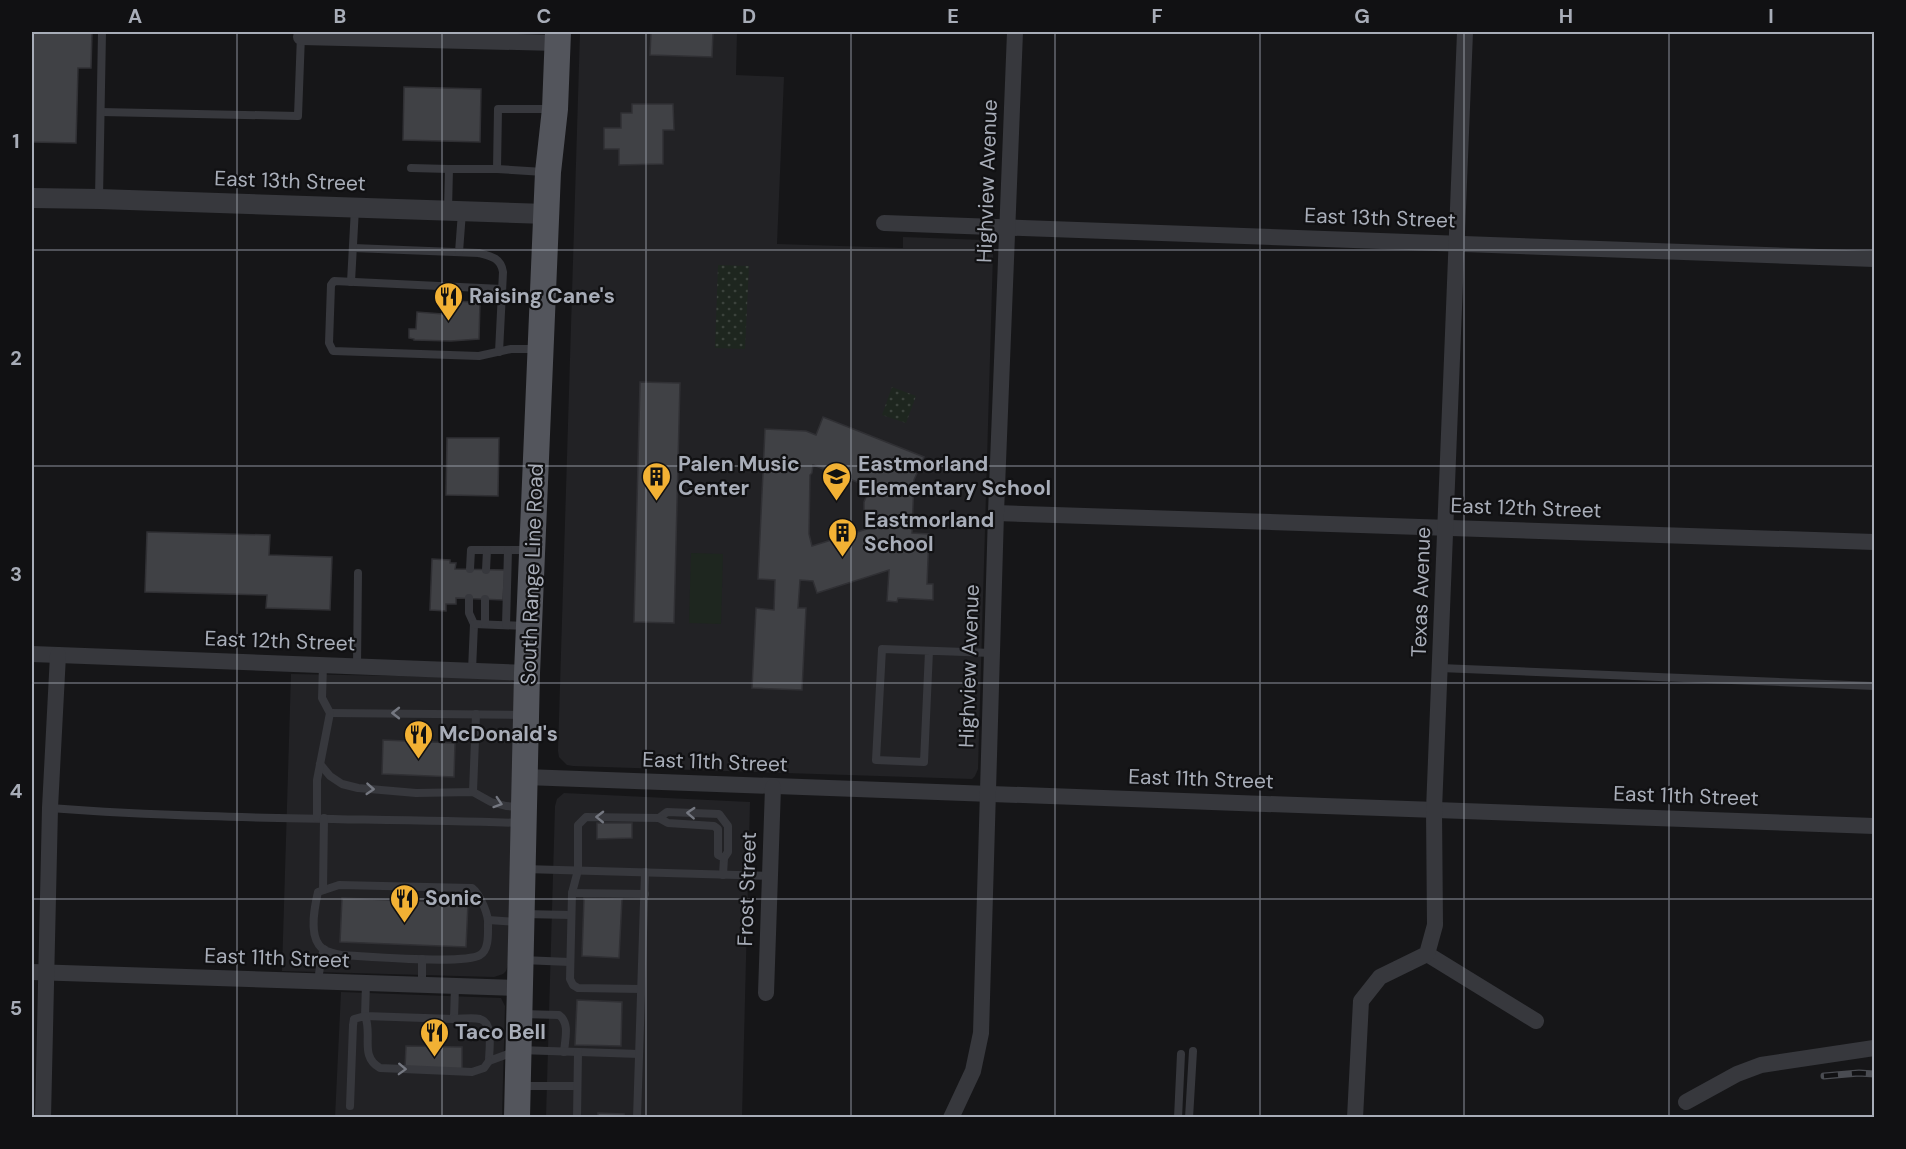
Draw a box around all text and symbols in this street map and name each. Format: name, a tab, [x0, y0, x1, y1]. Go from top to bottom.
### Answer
text: A	[128, 3, 142, 29]
text: B	[334, 3, 346, 29]
text: C	[537, 3, 551, 29]
text: D	[742, 3, 756, 29]
text: E	[947, 3, 959, 29]
text: F	[1151, 3, 1163, 29]
text: G	[1354, 3, 1370, 29]
text: H	[1559, 3, 1573, 29]
text: I	[1768, 3, 1774, 29]
street label: Highview Avenue	[970, 99, 1004, 263]
text: 1	[12, 128, 20, 154]
street label: East 13th Street	[214, 164, 366, 198]
street label: East 13th Street	[1304, 201, 1456, 235]
restaurant icon: Raising Cane's	[432, 280, 464, 322]
place label: Raising Cane's	[469, 282, 615, 310]
text: 2	[10, 345, 22, 371]
place label: Palen Music Center	[678, 450, 800, 502]
place label: Eastmorland Elementary School	[858, 450, 1051, 502]
building icon: Palen Music Center	[641, 460, 673, 502]
school or university icon: Eastmorland Elementary School	[821, 460, 853, 502]
street label: South Range Line Road	[514, 463, 550, 685]
street label: East 12th Street	[1450, 491, 1602, 525]
place label: Eastmorland School	[864, 506, 994, 558]
building icon: Eastmorland School	[827, 516, 859, 558]
street label: Texas Avenue	[1405, 526, 1437, 658]
text: 3	[10, 561, 22, 587]
street label: Highview Avenue	[952, 584, 986, 748]
street label: East 12th Street	[204, 624, 356, 658]
one-way arrow	[392, 707, 401, 719]
restaurant icon: McDonald's	[402, 718, 434, 760]
place label: McDonald's	[439, 720, 558, 748]
street label: East 11th Street	[642, 745, 788, 779]
street label: East 11th Street	[1128, 762, 1274, 796]
text: 4	[10, 778, 23, 804]
street label: East 11th Street	[1613, 779, 1759, 813]
one-way arrow	[365, 782, 374, 795]
one-way arrow	[492, 796, 503, 808]
one-way arrow	[686, 806, 695, 819]
one-way arrow	[596, 811, 605, 823]
street label: Frost Street	[731, 831, 763, 947]
restaurant icon: Sonic	[388, 882, 420, 924]
place label: Sonic	[425, 884, 482, 912]
street label: East 11th Street	[204, 941, 350, 975]
text: 5	[10, 995, 22, 1021]
restaurant icon: Taco Bell	[418, 1016, 450, 1058]
place label: Taco Bell	[455, 1018, 546, 1046]
one-way arrow	[397, 1062, 406, 1075]

